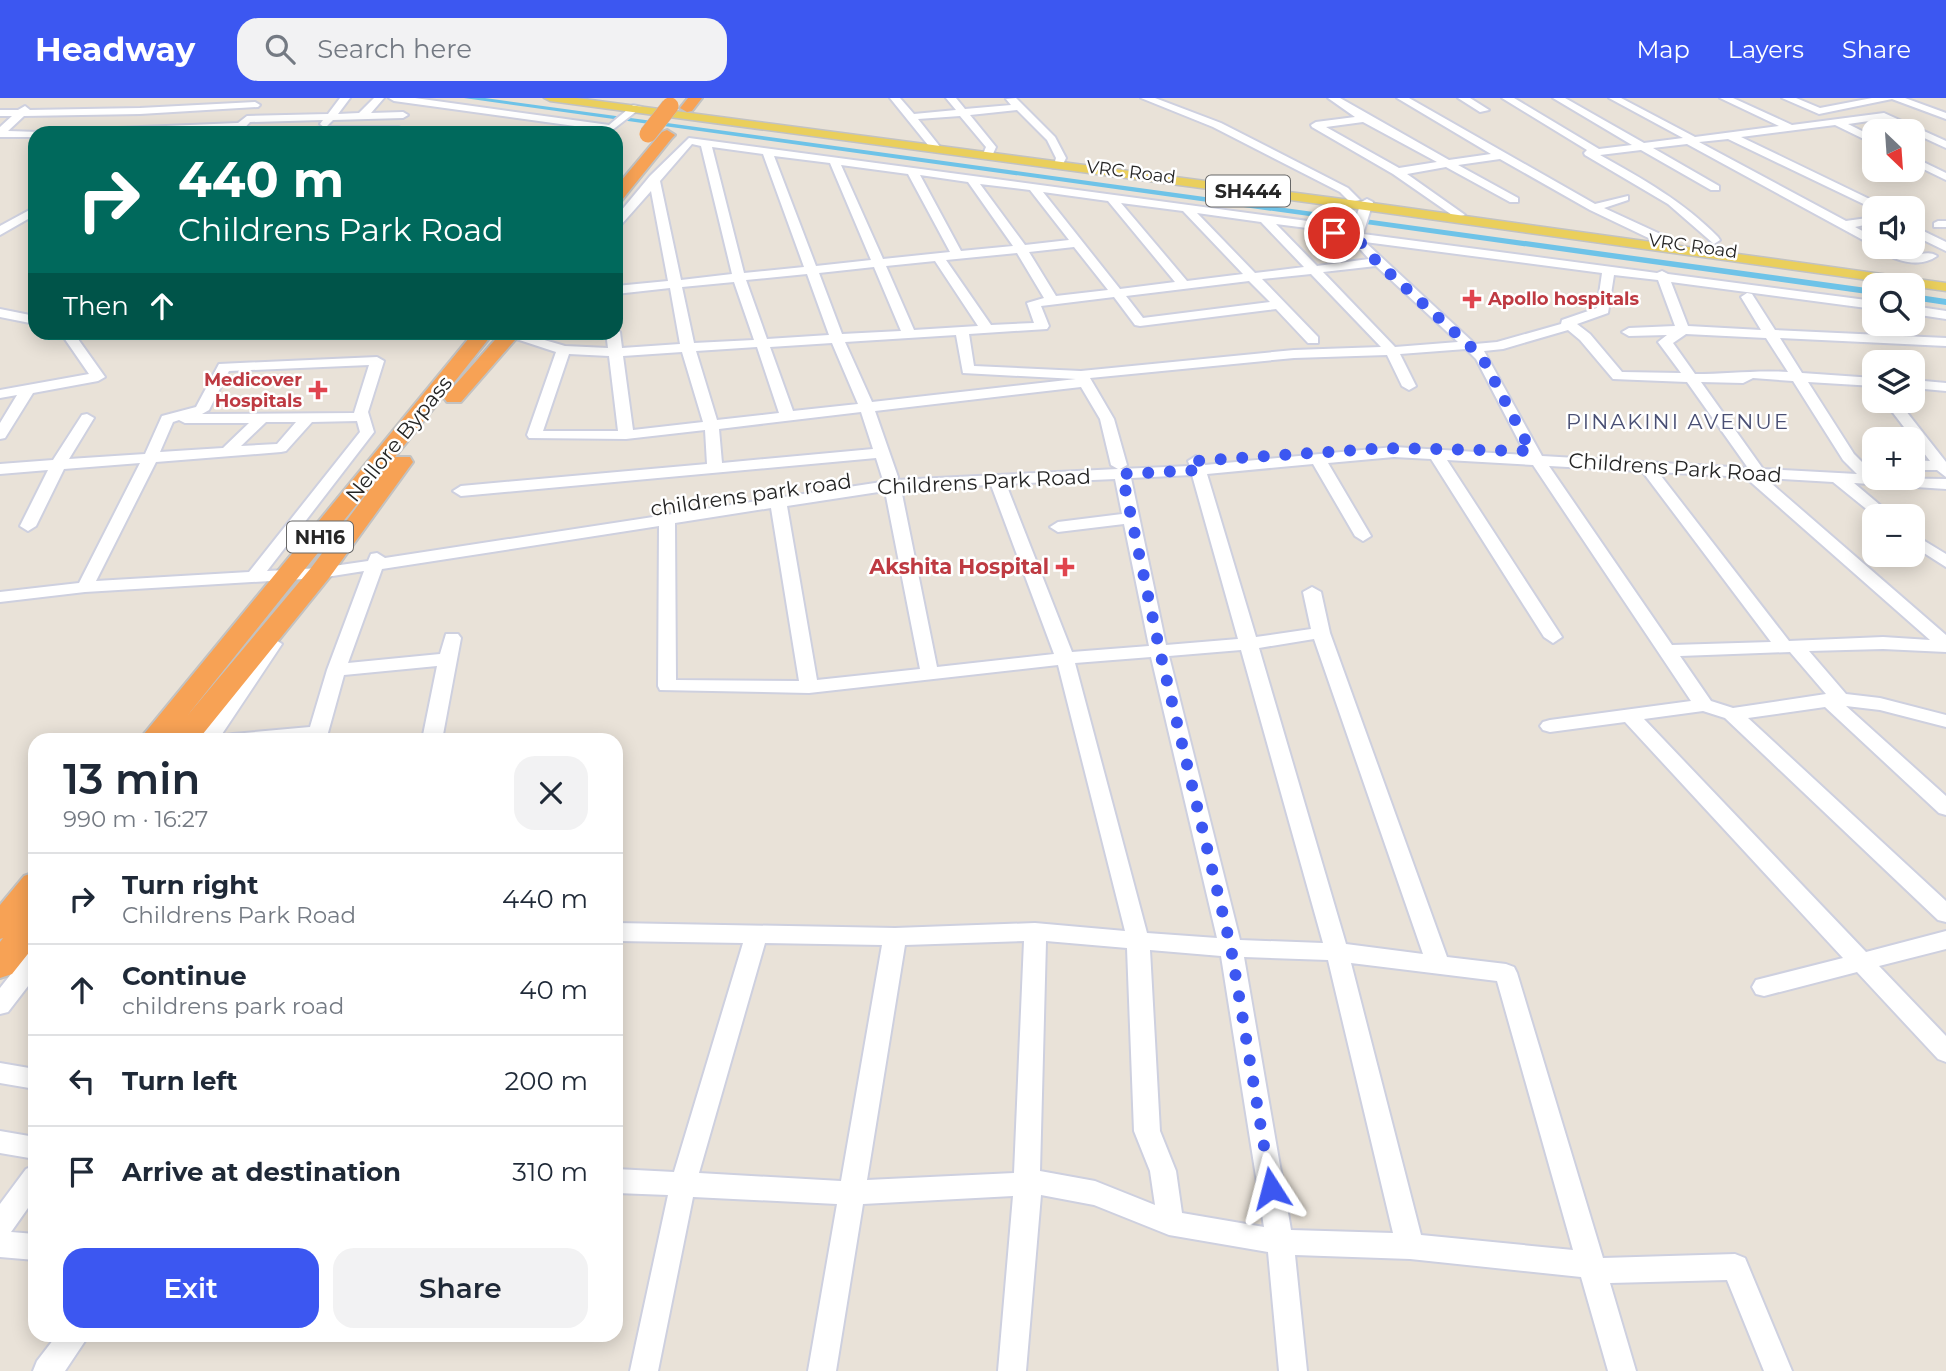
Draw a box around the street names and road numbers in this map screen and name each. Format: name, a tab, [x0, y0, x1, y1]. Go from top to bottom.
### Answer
street label: VRC Road	[1085, 156, 1177, 188]
road number: SH444	[1206, 176, 1290, 206]
street label: VRC Road	[1647, 229, 1739, 263]
street label: Nellore Bypass	[340, 371, 457, 507]
street label: Childrens Park Road	[1568, 448, 1783, 487]
street label: Childrens Park Road	[877, 463, 1091, 500]
street label: childrens park road	[649, 468, 853, 521]
road number: NH16	[287, 522, 353, 552]

